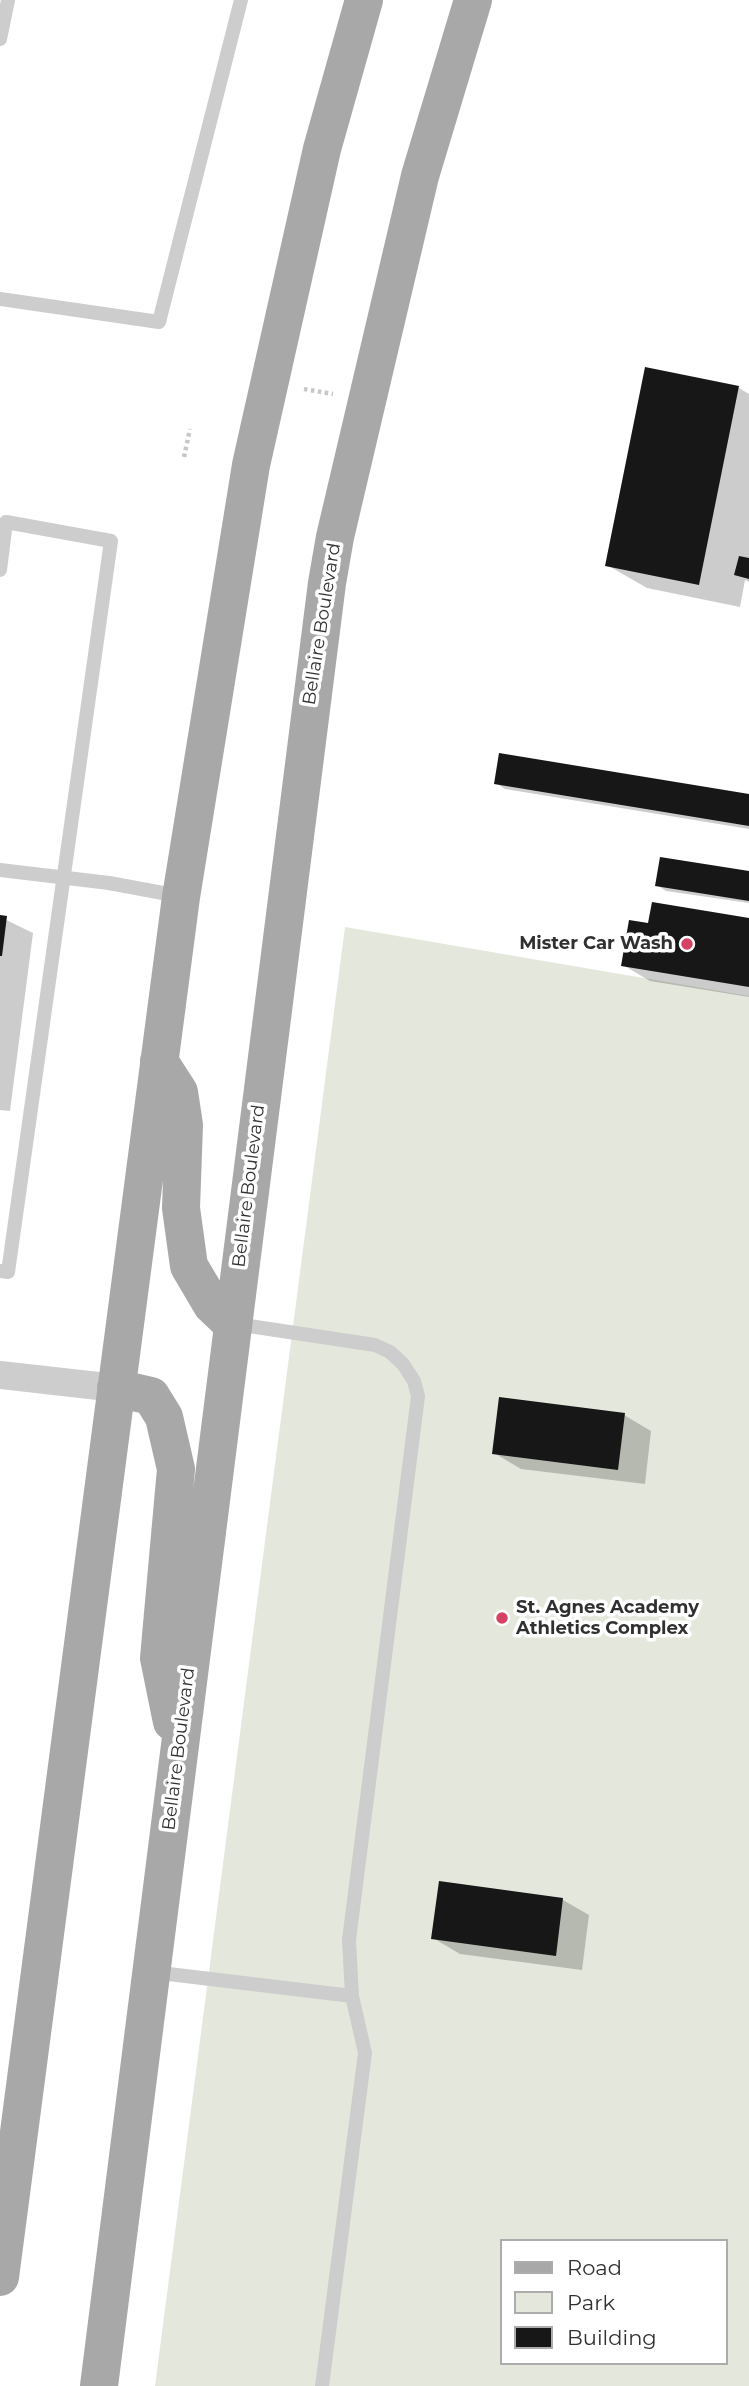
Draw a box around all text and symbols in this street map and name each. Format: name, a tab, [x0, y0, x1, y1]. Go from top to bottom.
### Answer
street label: Bellaire Boulevard	[299, 541, 345, 707]
place label: Mister Car Wash	[519, 933, 673, 955]
marker: Mister Car Wash	[679, 936, 695, 952]
street label: Bellaire Boulevard	[228, 1103, 270, 1269]
place label: St. Agnes Academy Athletics Complex	[516, 1597, 699, 1640]
marker: St. Agnes Academy Athletics Complex	[494, 1610, 510, 1626]
street label: Bellaire Boulevard	[158, 1666, 200, 1832]
legend	[500, 2239, 728, 2365]
text: Road	[567, 2255, 622, 2280]
text: Park	[567, 2290, 615, 2315]
text: Building	[567, 2325, 657, 2350]

